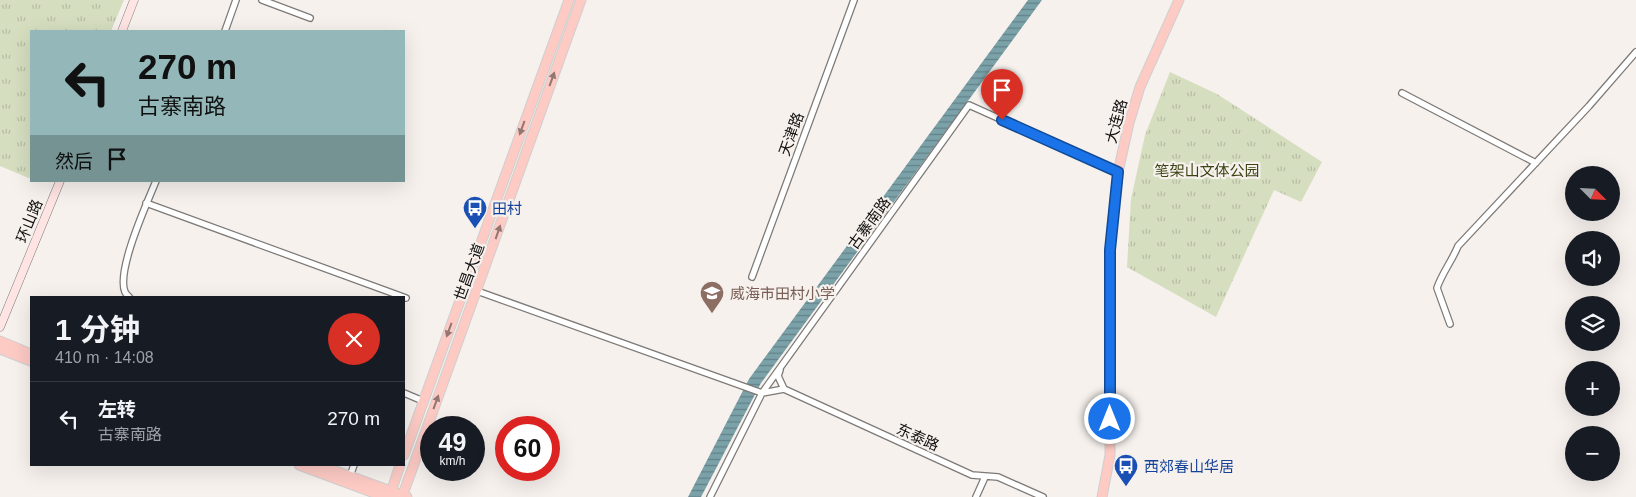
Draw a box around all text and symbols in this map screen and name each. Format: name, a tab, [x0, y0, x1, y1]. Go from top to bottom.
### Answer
text: 270 m	[138, 47, 237, 86]
icon: left	[55, 50, 120, 115]
pin	[981, 69, 1023, 120]
one-way arrow	[549, 72, 557, 87]
icon: arrive	[988, 76, 1016, 104]
text: 古寨南路	[138, 94, 226, 119]
street label: 大连路	[1102, 97, 1130, 145]
street label: 天津路	[775, 110, 807, 158]
one-way arrow	[518, 121, 526, 136]
icon: arrive	[103, 145, 131, 173]
text: 然后	[55, 151, 93, 172]
park label: 笔架山文体公园	[1154, 162, 1260, 179]
north arrow	[1565, 166, 1620, 221]
map controls	[1565, 166, 1620, 481]
street label: 古寨南路	[844, 194, 894, 252]
bus stop icon: 田村	[462, 195, 488, 229]
street label: 环山路	[13, 197, 45, 245]
place label: 田村	[492, 200, 522, 217]
one-way arrow	[495, 225, 502, 240]
button: sound	[1565, 231, 1620, 286]
street label: 世昌大道	[451, 241, 487, 303]
school or university icon: 威海市田村小学	[699, 280, 725, 314]
place label: 威海市田村小学	[730, 285, 835, 302]
button: layers	[1565, 296, 1620, 351]
text: 1 分钟	[55, 313, 140, 346]
button: close	[328, 313, 380, 365]
one-way arrow	[445, 323, 453, 338]
text: 410 m · 14:08	[55, 349, 154, 366]
button: +	[1565, 361, 1620, 416]
position arrow	[1083, 392, 1135, 444]
one-way arrow	[433, 394, 440, 409]
text: 左转	[98, 399, 136, 420]
icon: left	[55, 405, 83, 433]
text: 270 m	[327, 408, 380, 429]
speed limit sign: 60	[495, 416, 560, 481]
street label: 东泰路	[894, 420, 942, 454]
text: 古寨南路	[98, 426, 162, 443]
button: −	[1565, 426, 1620, 481]
text: 49	[439, 428, 466, 456]
bus stop icon: 西郊春山华居	[1113, 453, 1139, 487]
text: km/h	[439, 454, 466, 468]
place label: 西郊春山华居	[1144, 458, 1234, 475]

